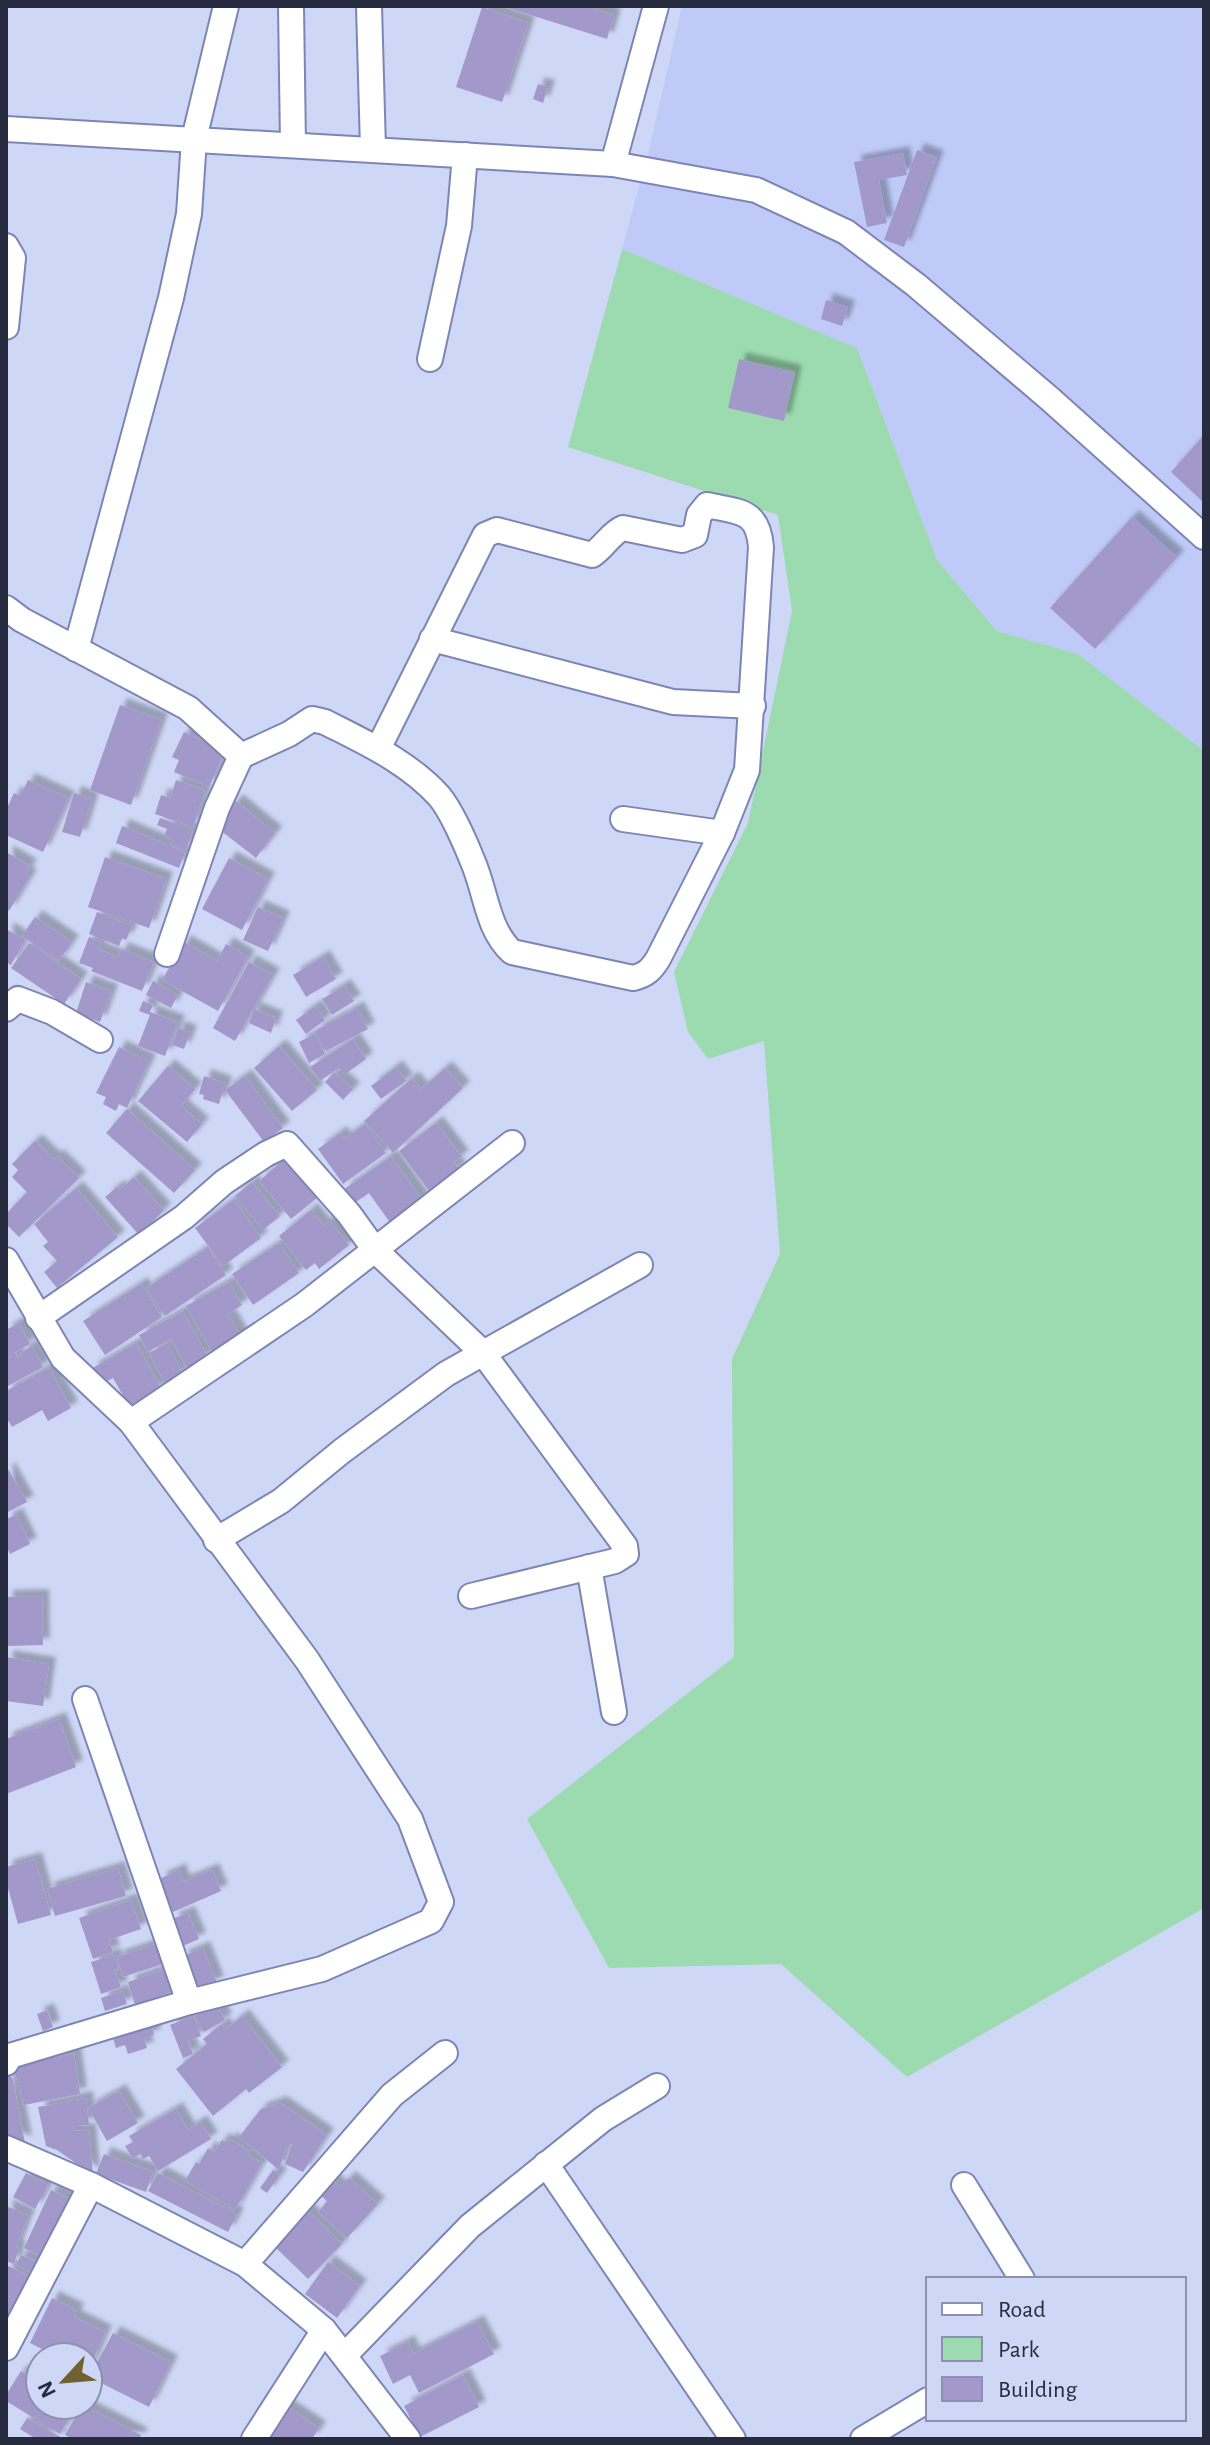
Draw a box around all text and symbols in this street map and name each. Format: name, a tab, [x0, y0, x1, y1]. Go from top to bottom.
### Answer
legend	[926, 2277, 1186, 2421]
text: Road	[998, 2298, 1046, 2322]
text: Park	[998, 2338, 1039, 2362]
north arrow	[24, 2341, 104, 2421]
text: N	[34, 2378, 60, 2401]
text: Building	[998, 2378, 1077, 2402]

